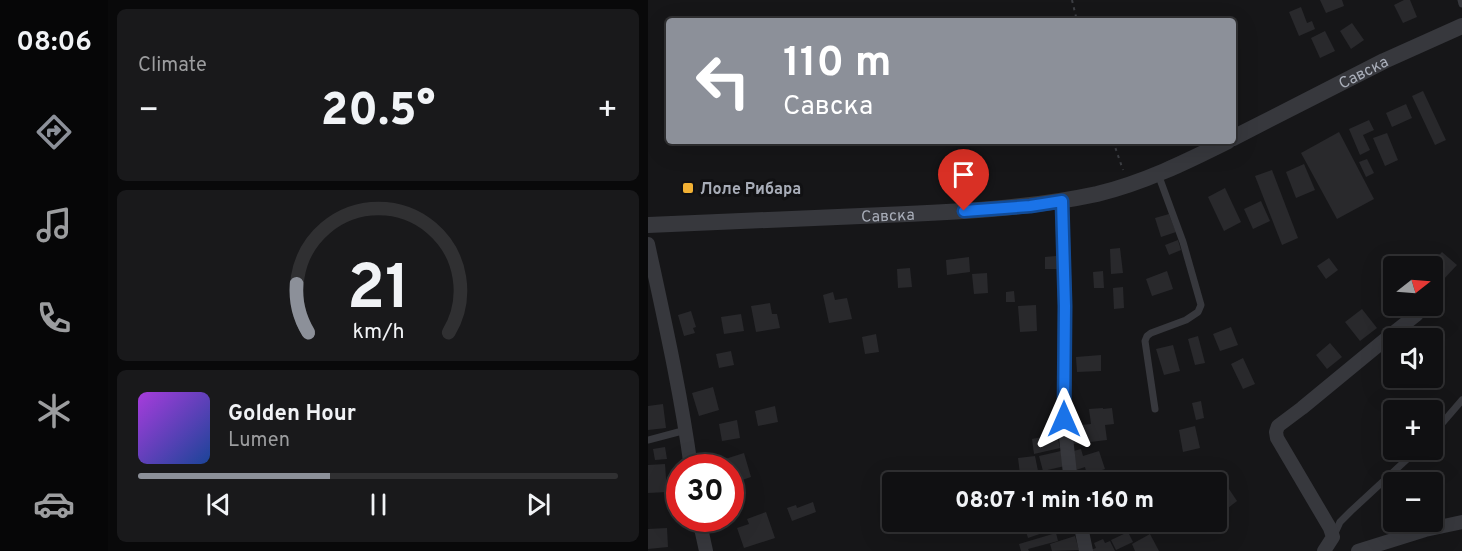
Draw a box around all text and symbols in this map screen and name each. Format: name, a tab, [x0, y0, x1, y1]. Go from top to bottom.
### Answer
text: 08:06	[16, 26, 92, 60]
text: 110 m	[783, 38, 892, 91]
icon: left	[684, 42, 762, 120]
street label: Савска	[1336, 52, 1392, 95]
text: Climate	[138, 53, 207, 79]
text: 20.5°	[321, 84, 435, 141]
text: Савска	[783, 90, 873, 124]
text: −	[138, 91, 159, 133]
text: +	[597, 91, 618, 133]
icon: directions	[33, 111, 75, 153]
pin	[938, 149, 989, 211]
icon: arrive	[947, 158, 980, 191]
place label: Лоле Рибара	[700, 180, 801, 200]
marker: Лоле Рибара	[681, 181, 695, 195]
icon: music	[33, 204, 75, 246]
street label: Савска	[861, 206, 915, 228]
text: 21	[346, 252, 410, 331]
north arrow	[1383, 256, 1443, 316]
map controls	[1383, 256, 1443, 532]
icon: phone	[33, 297, 75, 339]
text: km/h	[352, 319, 404, 346]
button: sound	[1383, 328, 1443, 388]
position arrow	[1032, 387, 1096, 451]
icon: climate	[33, 390, 75, 432]
button: +	[1383, 400, 1443, 460]
text: Golden Hour	[228, 401, 356, 428]
text: Lumen	[228, 428, 290, 454]
speed limit sign: 30	[666, 454, 744, 532]
button: −	[1383, 472, 1443, 532]
icon: car	[33, 483, 75, 525]
icon: previous	[202, 488, 235, 521]
icon: pause	[362, 488, 395, 521]
icon: next	[522, 488, 555, 521]
text: 08:07 · 1 min · 160 m	[955, 488, 1154, 515]

